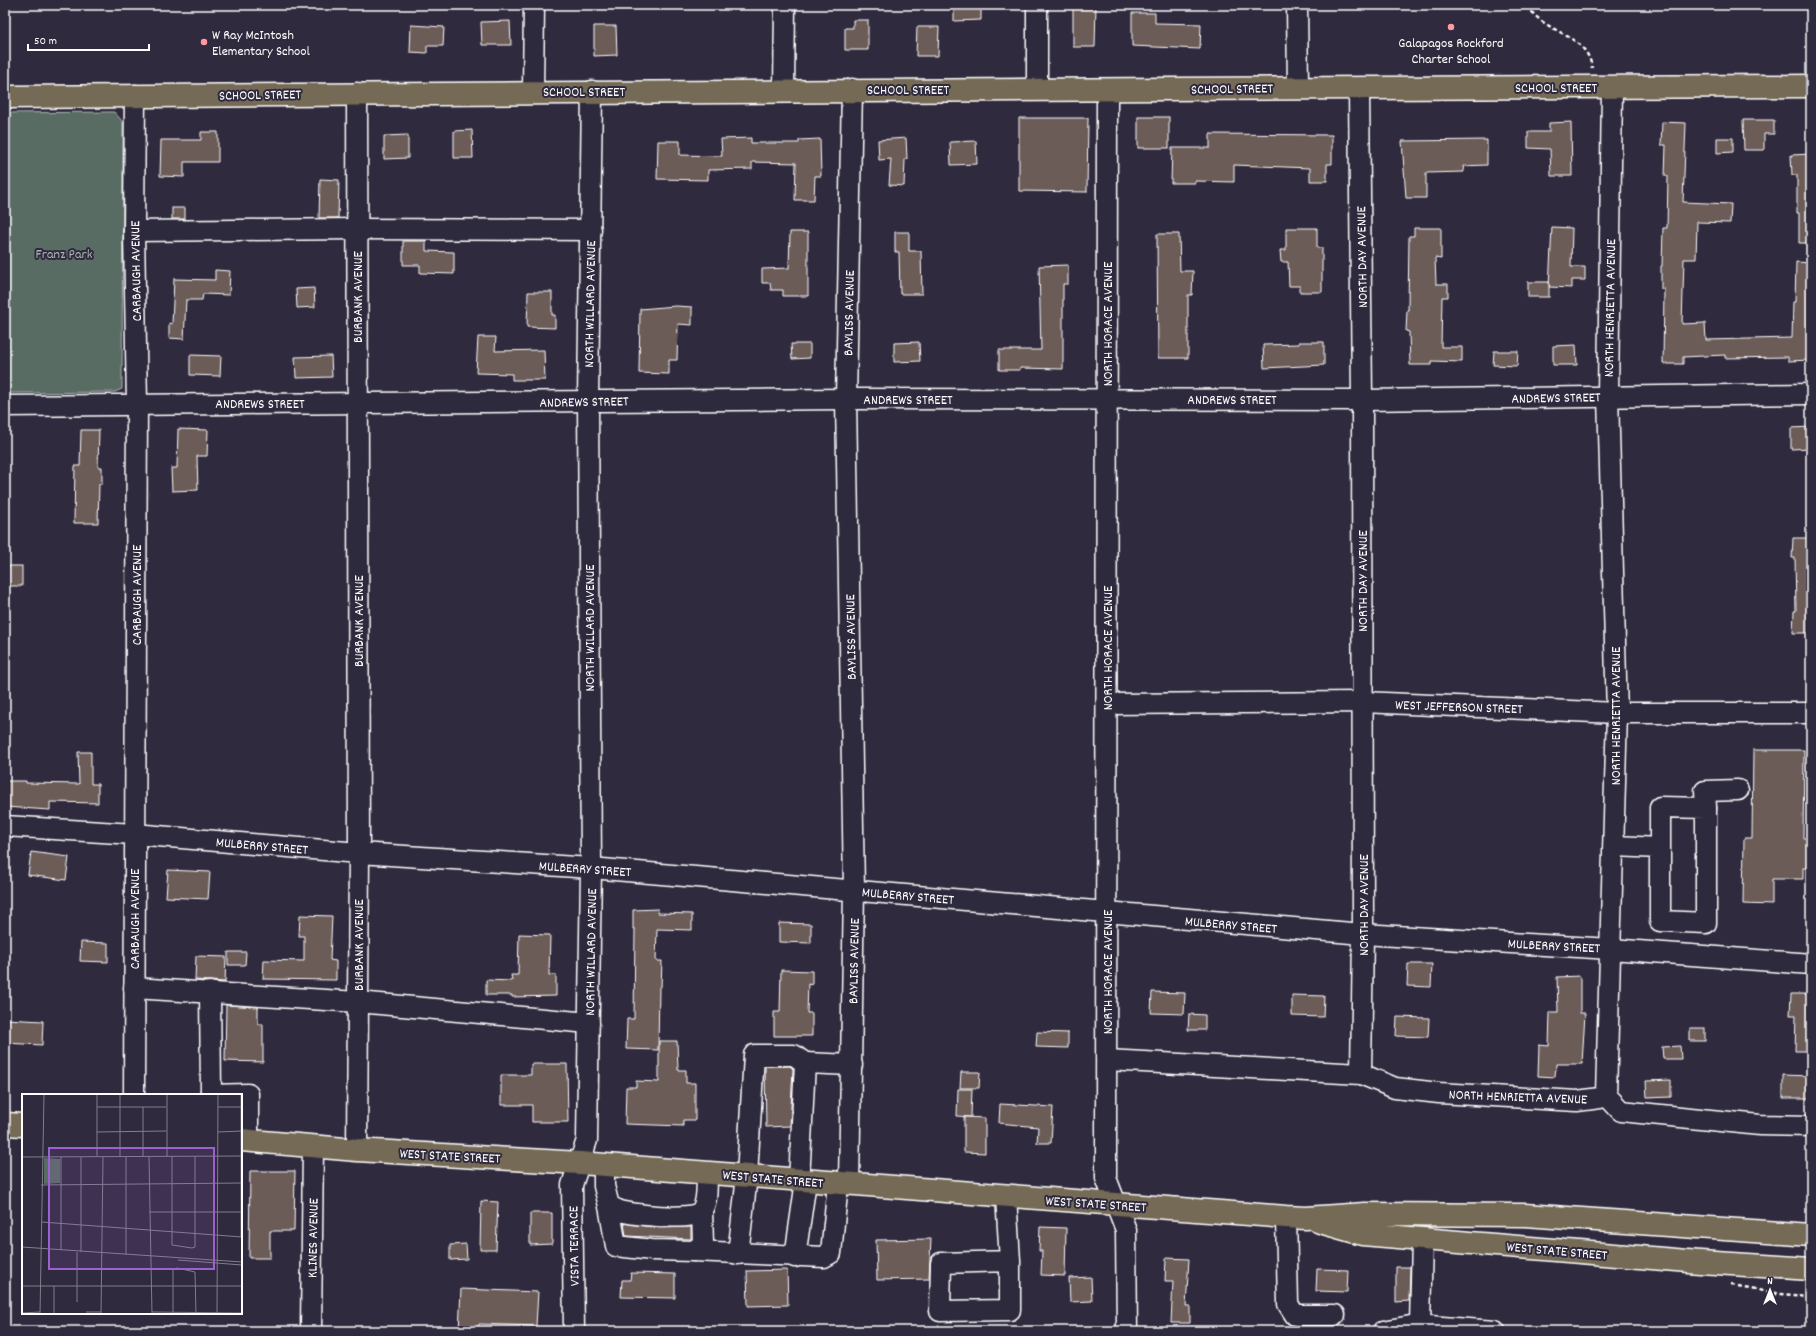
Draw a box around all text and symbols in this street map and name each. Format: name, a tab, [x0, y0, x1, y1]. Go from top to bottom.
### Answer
marker: Galapagos Rockford Charter School	[1446, 22, 1456, 32]
scale bar	[28, 26, 149, 52]
place label: W Ray McIntosh Elementary School	[212, 26, 311, 62]
text: 50 m	[34, 33, 57, 50]
place label: Galapagos Rockford Charter School	[1398, 34, 1504, 70]
marker: W Ray McIntosh Elementary School	[199, 37, 209, 47]
street label: SCHOOL STREET	[1191, 79, 1274, 101]
street label: SCHOOL STREET	[1515, 79, 1597, 99]
street label: SCHOOL STREET	[867, 81, 949, 101]
street label: SCHOOL STREET	[543, 83, 625, 103]
street label: SCHOOL STREET	[219, 85, 302, 107]
street label: NORTH DAY AVENUE	[1352, 205, 1374, 308]
street label: CARBAUGH AVENUE	[126, 220, 148, 321]
street label: NORTH HENRIETTA AVENUE	[1600, 238, 1622, 377]
street label: NORTH WILLARD AVENUE	[580, 240, 602, 368]
park label: Franz Park	[36, 245, 93, 265]
street label: BURBANK AVENUE	[349, 250, 369, 343]
street label: NORTH HORACE AVENUE	[1099, 261, 1119, 386]
street label: BAYLISS AVENUE	[839, 269, 861, 356]
street label: ANDREWS STREET	[1511, 388, 1601, 410]
street label: ANDREWS STREET	[863, 391, 953, 411]
street label: ANDREWS STREET	[1187, 391, 1277, 411]
street label: ANDREWS STREET	[539, 392, 629, 414]
street label: ANDREWS STREET	[215, 395, 305, 415]
street label: NORTH DAY AVENUE	[1354, 530, 1374, 632]
street label: CARBAUGH AVENUE	[128, 544, 148, 645]
street label: NORTH WILLARD AVENUE	[581, 564, 601, 692]
street label: BURBANK AVENUE	[350, 574, 370, 667]
street label: NORTH HORACE AVENUE	[1099, 585, 1119, 710]
street label: BAYLISS AVENUE	[841, 593, 863, 680]
street label: NORTH HENRIETTA AVENUE	[1607, 646, 1627, 785]
street label: WEST JEFFERSON STREET	[1395, 696, 1523, 720]
street label: MULBERRY STREET	[215, 833, 309, 861]
street label: NORTH DAY AVENUE	[1355, 854, 1375, 956]
street label: MULBERRY STREET	[538, 857, 632, 883]
street label: CARBAUGH AVENUE	[126, 868, 146, 969]
street label: MULBERRY STREET	[861, 883, 955, 911]
street label: NORTH WILLARD AVENUE	[581, 888, 603, 1016]
street label: BURBANK AVENUE	[350, 898, 370, 991]
street label: NORTH HORACE AVENUE	[1099, 909, 1119, 1034]
street label: MULBERRY STREET	[1184, 912, 1278, 940]
street label: BAYLISS AVENUE	[844, 917, 866, 1004]
street label: MULBERRY STREET	[1507, 935, 1601, 959]
street label: NORTH HENRIETTA AVENUE	[1448, 1086, 1588, 1110]
inset map	[22, 1094, 242, 1314]
street label: WEST STATE STREET	[399, 1144, 501, 1170]
street label: WEST STATE STREET	[722, 1166, 824, 1194]
street label: WEST STATE STREET	[1045, 1192, 1147, 1219]
street label: KLINES AVENUE	[303, 1197, 325, 1278]
street label: VISTA TERRACE	[564, 1205, 586, 1286]
street label: WEST STATE STREET	[1506, 1238, 1608, 1266]
north arrow	[1750, 1270, 1790, 1310]
text: N	[1767, 1274, 1773, 1290]

